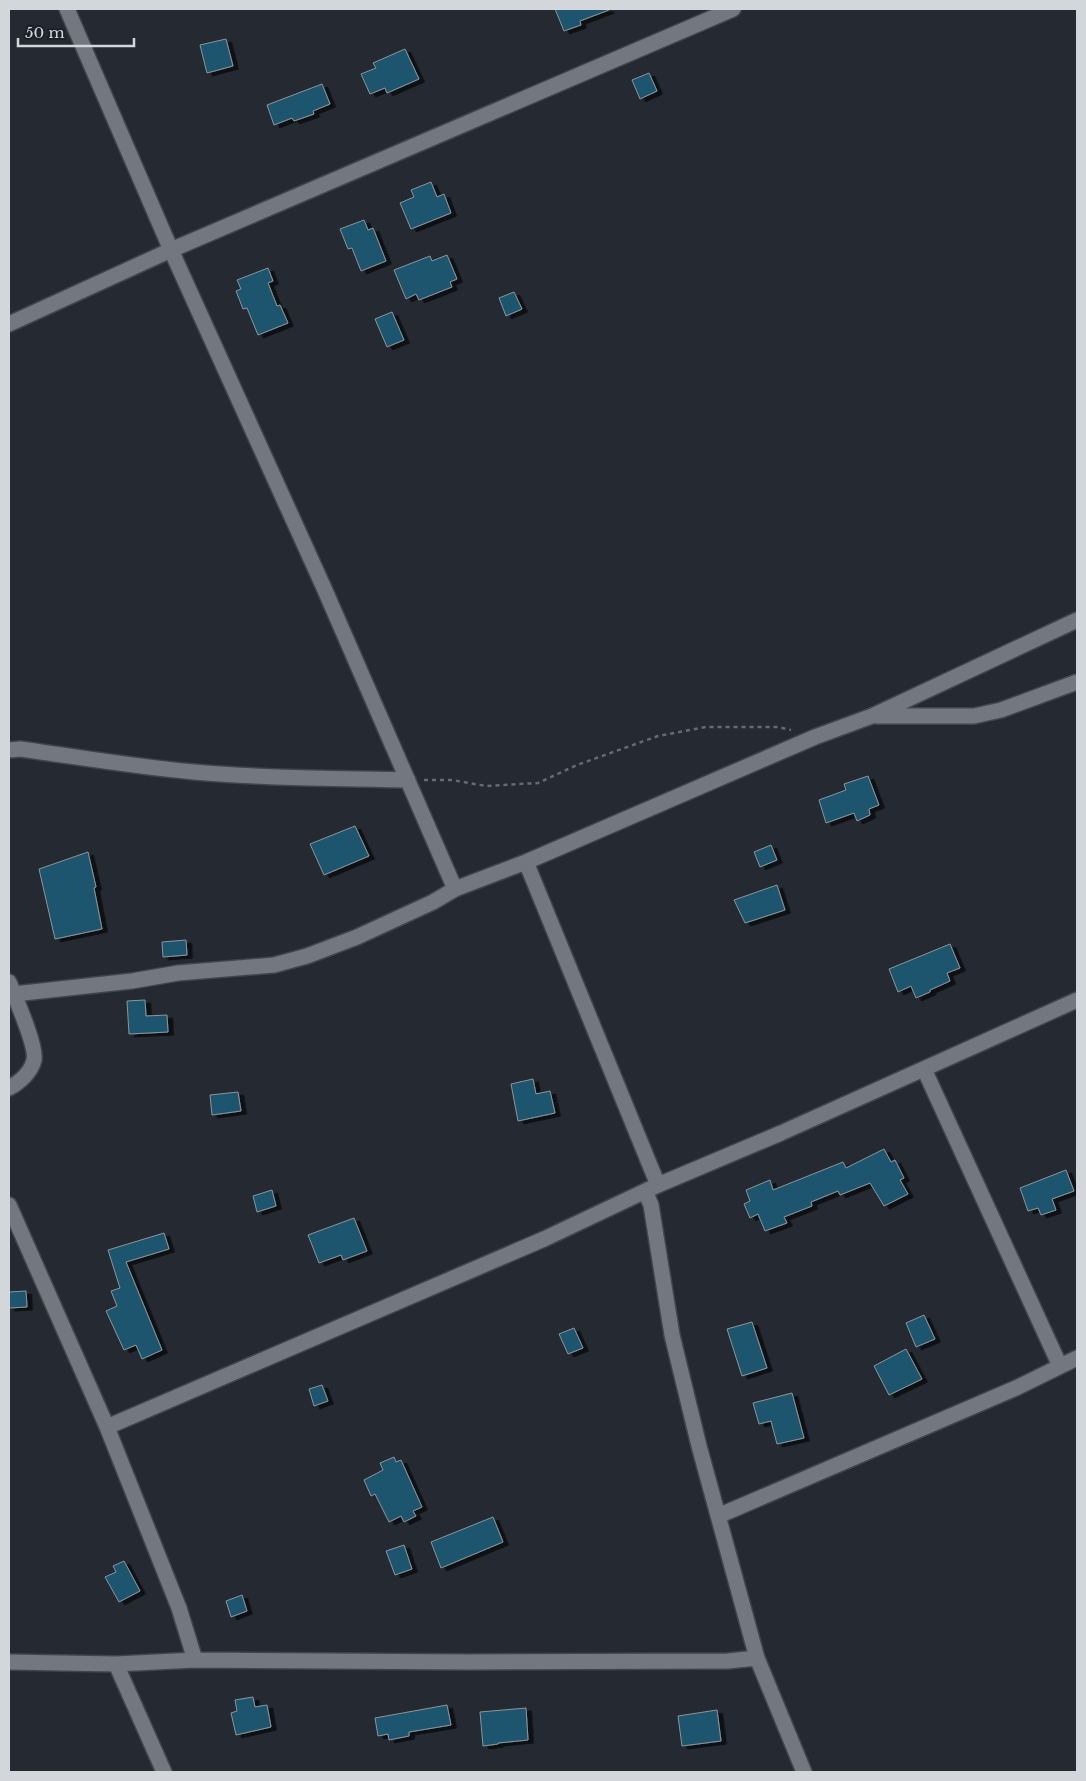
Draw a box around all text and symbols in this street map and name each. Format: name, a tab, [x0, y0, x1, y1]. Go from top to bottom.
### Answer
scale bar	[18, 15, 134, 47]
text: 50 m	[25, 23, 65, 42]

